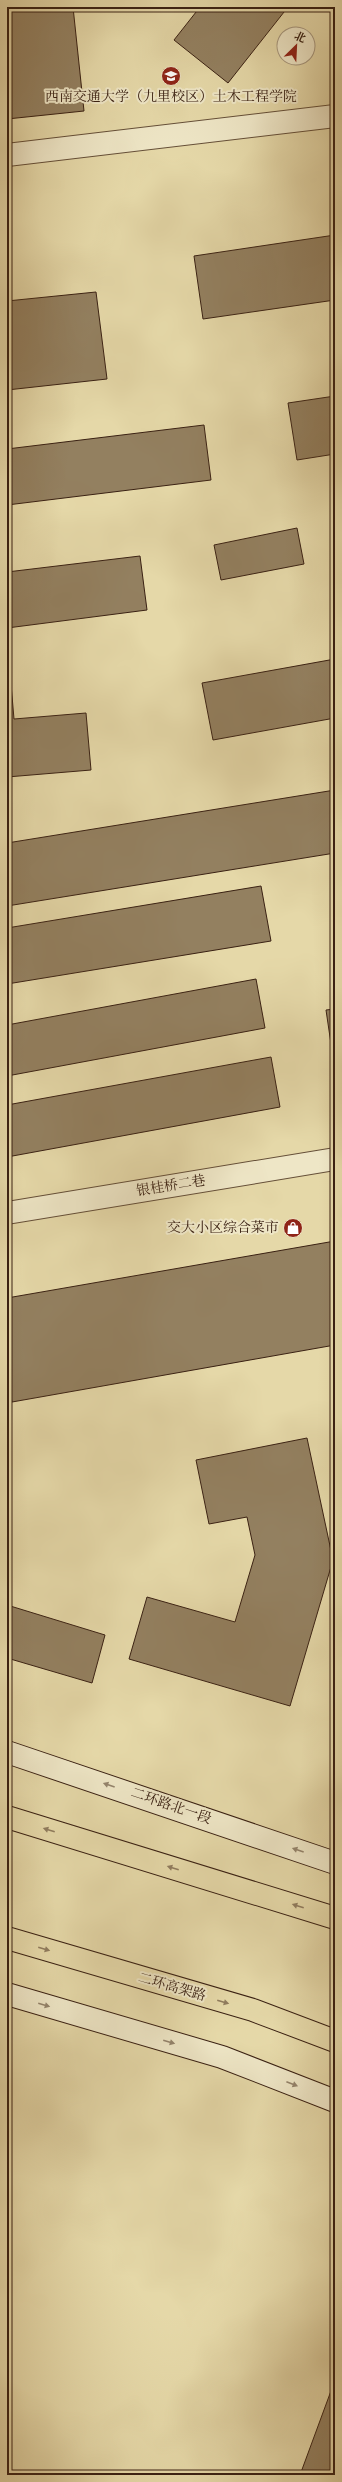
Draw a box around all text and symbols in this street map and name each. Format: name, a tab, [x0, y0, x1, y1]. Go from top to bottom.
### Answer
north arrow	[276, 26, 316, 66]
text: 北	[292, 30, 307, 45]
school or university icon: 西南交通大学（九里校区）土木工程学院	[160, 65, 182, 87]
place label: 西南交通大学（九里校区）土木工程学院	[45, 89, 297, 104]
street label: 银桂桥二巷	[135, 1173, 207, 1198]
shop icon: 交大小区综合菜市	[282, 1217, 304, 1239]
place label: 交大小区综合菜市	[167, 1220, 279, 1235]
one-way arrow	[103, 1782, 115, 1788]
street label: 二环路北一段	[129, 1785, 213, 1826]
one-way arrow	[43, 1827, 55, 1833]
one-way arrow	[292, 1847, 304, 1853]
one-way arrow	[167, 1865, 179, 1871]
one-way arrow	[291, 1903, 303, 1909]
one-way arrow	[39, 1946, 51, 1952]
street label: 二环高架路	[136, 1970, 208, 2003]
one-way arrow	[217, 1999, 229, 2005]
one-way arrow	[39, 2002, 51, 2008]
one-way arrow	[163, 2039, 175, 2045]
one-way arrow	[286, 2082, 298, 2088]

